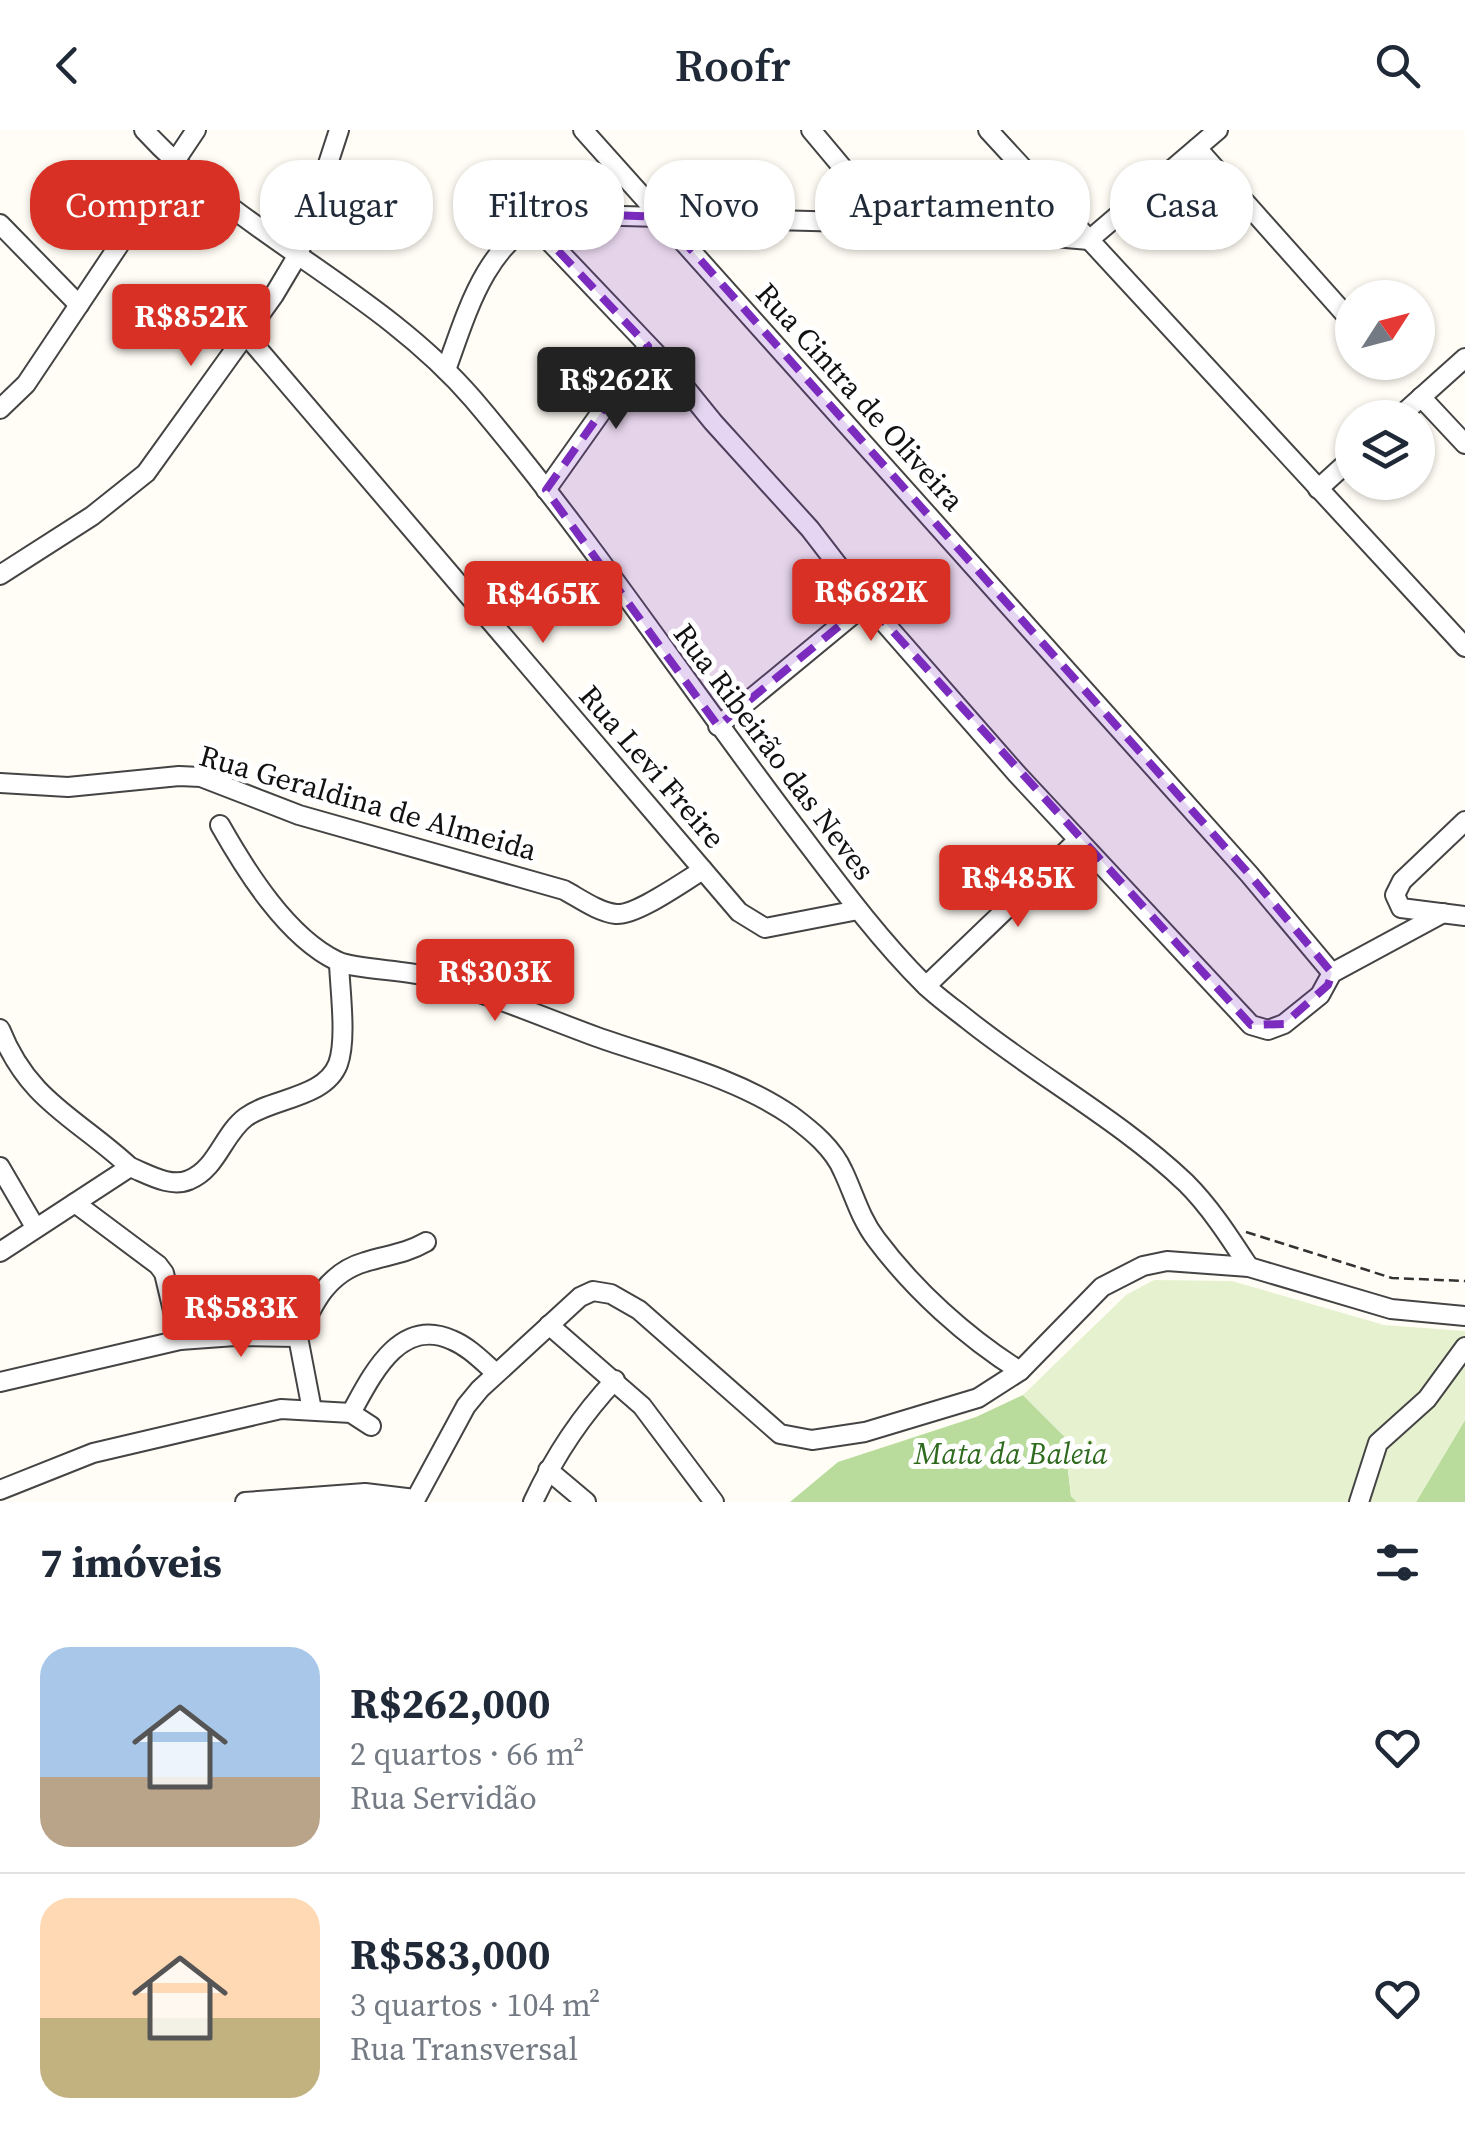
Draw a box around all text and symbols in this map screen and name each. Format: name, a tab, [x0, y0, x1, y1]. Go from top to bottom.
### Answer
text: Roofr	[675, 34, 790, 96]
icon: back	[40, 38, 95, 93]
icon: search	[1370, 38, 1425, 93]
chip: Comprar	[30, 160, 240, 250]
chip: Alugar	[260, 160, 433, 250]
chip: Filtros	[453, 160, 624, 250]
chip: Novo	[644, 160, 795, 250]
chip: Apartamento	[815, 160, 1090, 250]
chip: Casa	[1110, 160, 1253, 250]
street label: Rua Cintra de Oliveira	[747, 274, 974, 520]
north arrow	[1335, 280, 1435, 380]
map controls	[1335, 280, 1435, 500]
pin: R$852K	[110, 284, 272, 369]
text: R$852K	[134, 294, 248, 338]
pin: R$262K	[535, 347, 697, 432]
text: R$262K	[559, 357, 673, 401]
button: layers	[1335, 400, 1435, 500]
pin: R$682K	[790, 559, 952, 644]
pin: R$465K	[462, 561, 624, 646]
text: R$682K	[814, 569, 928, 613]
text: R$465K	[486, 571, 600, 615]
street label: Rua Ribeirão das Neves	[664, 615, 885, 888]
street label: Rua Levi Freire	[570, 676, 735, 857]
street label: Rua Geraldina de Almeida	[195, 735, 542, 871]
pin: R$485K	[937, 845, 1099, 930]
text: R$485K	[961, 855, 1075, 899]
pin: R$303K	[414, 939, 576, 1024]
text: R$303K	[438, 949, 552, 993]
pin: R$583K	[160, 1275, 322, 1360]
text: R$583K	[184, 1285, 298, 1329]
park label: Mata da Baleia	[913, 1433, 1108, 1474]
text: 7 imóveis	[40, 1533, 222, 1591]
icon: filters	[1370, 1535, 1425, 1590]
text: R$262,000	[350, 1674, 551, 1732]
icon: home	[120, 1687, 240, 1807]
icon: heart	[1370, 1720, 1425, 1775]
text: 2 quartos · 66 m²	[350, 1732, 584, 1776]
text: Rua Servidão	[350, 1776, 537, 1820]
text: R$583,000	[350, 1925, 551, 1983]
icon: home	[120, 1938, 240, 2058]
icon: heart	[1370, 1971, 1425, 2026]
text: 3 quartos · 104 m²	[350, 1983, 600, 2027]
text: Rua Transversal	[350, 2027, 578, 2071]

